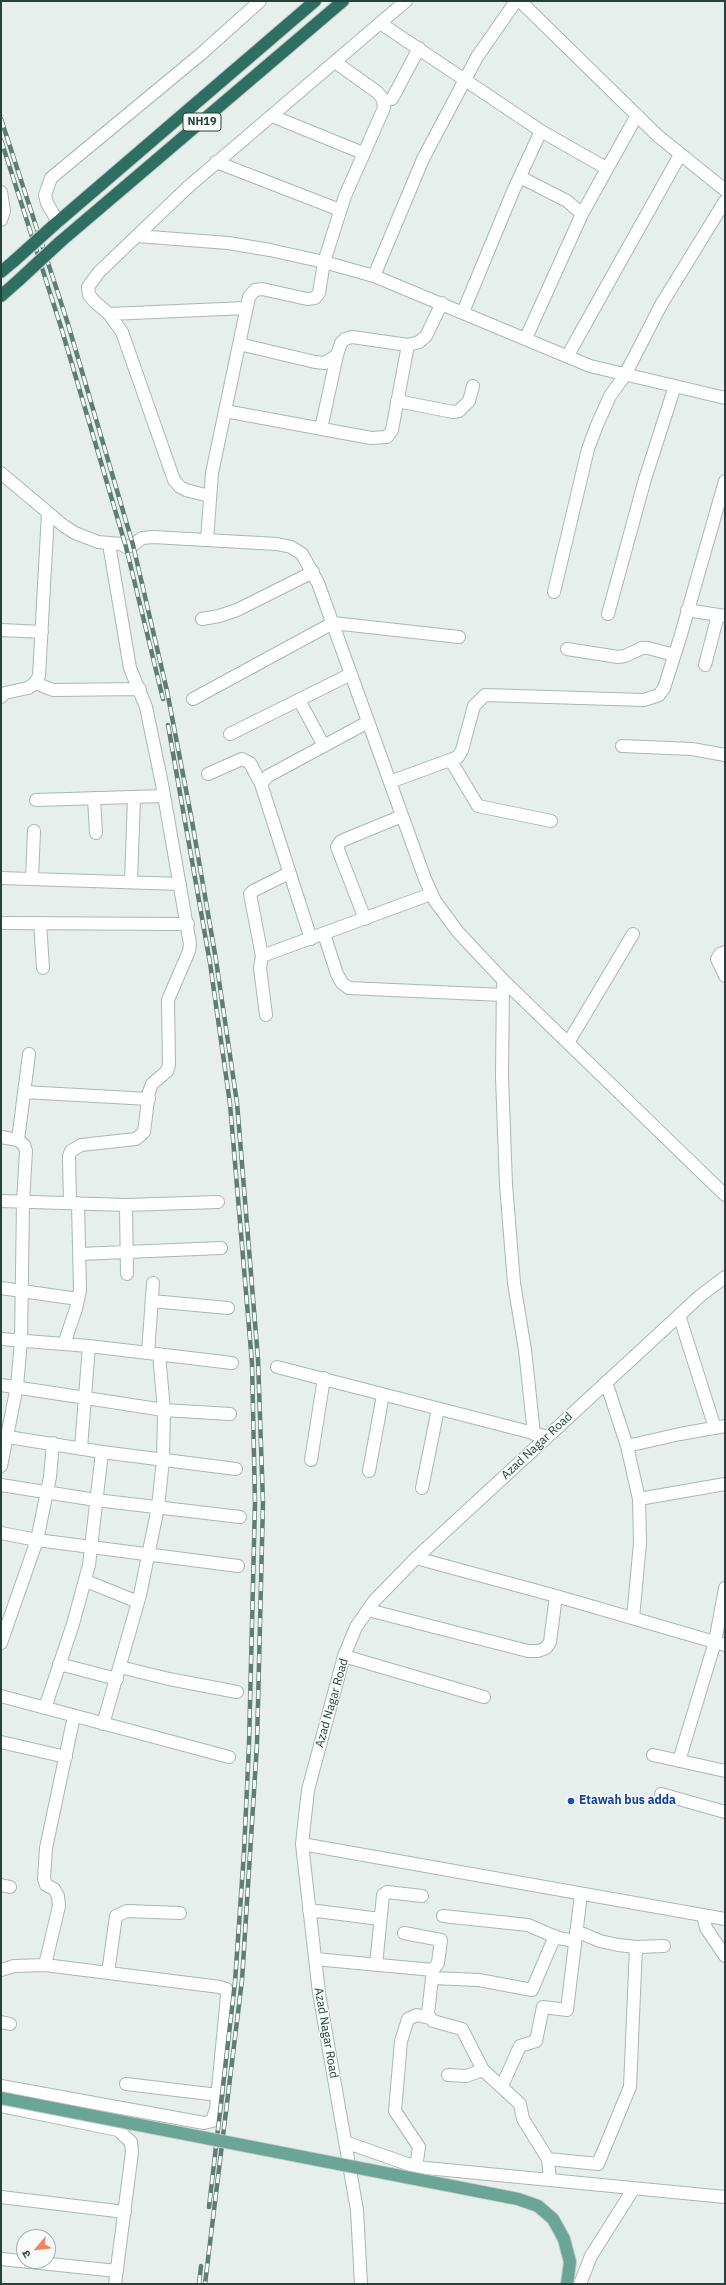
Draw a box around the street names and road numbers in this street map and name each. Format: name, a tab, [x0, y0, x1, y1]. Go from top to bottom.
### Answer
road number: NH19	[183, 113, 221, 131]
street label: Azad Nagar Road	[498, 1409, 576, 1483]
street label: Azad Nagar Road	[312, 1657, 352, 1749]
street label: Azad Nagar Road	[311, 1986, 341, 2080]

